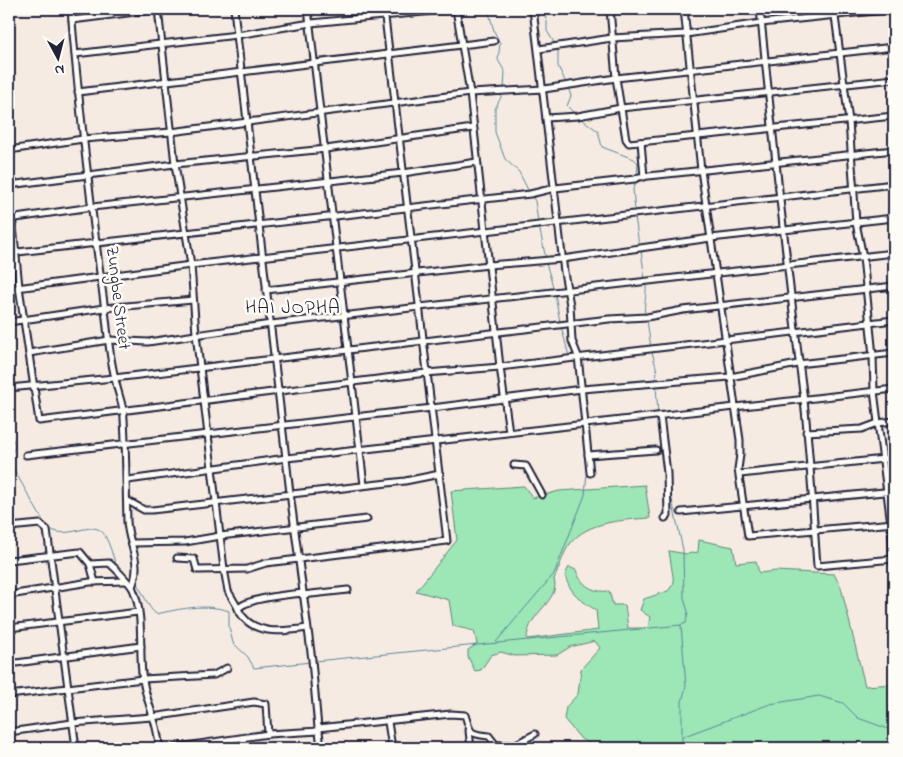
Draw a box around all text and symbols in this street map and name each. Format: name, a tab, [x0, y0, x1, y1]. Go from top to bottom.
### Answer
north arrow	[32, 32, 82, 82]
text: N	[53, 58, 65, 80]
street label: Zungbe Street	[97, 245, 136, 351]
district label: HAI JOPHA	[245, 295, 341, 322]

